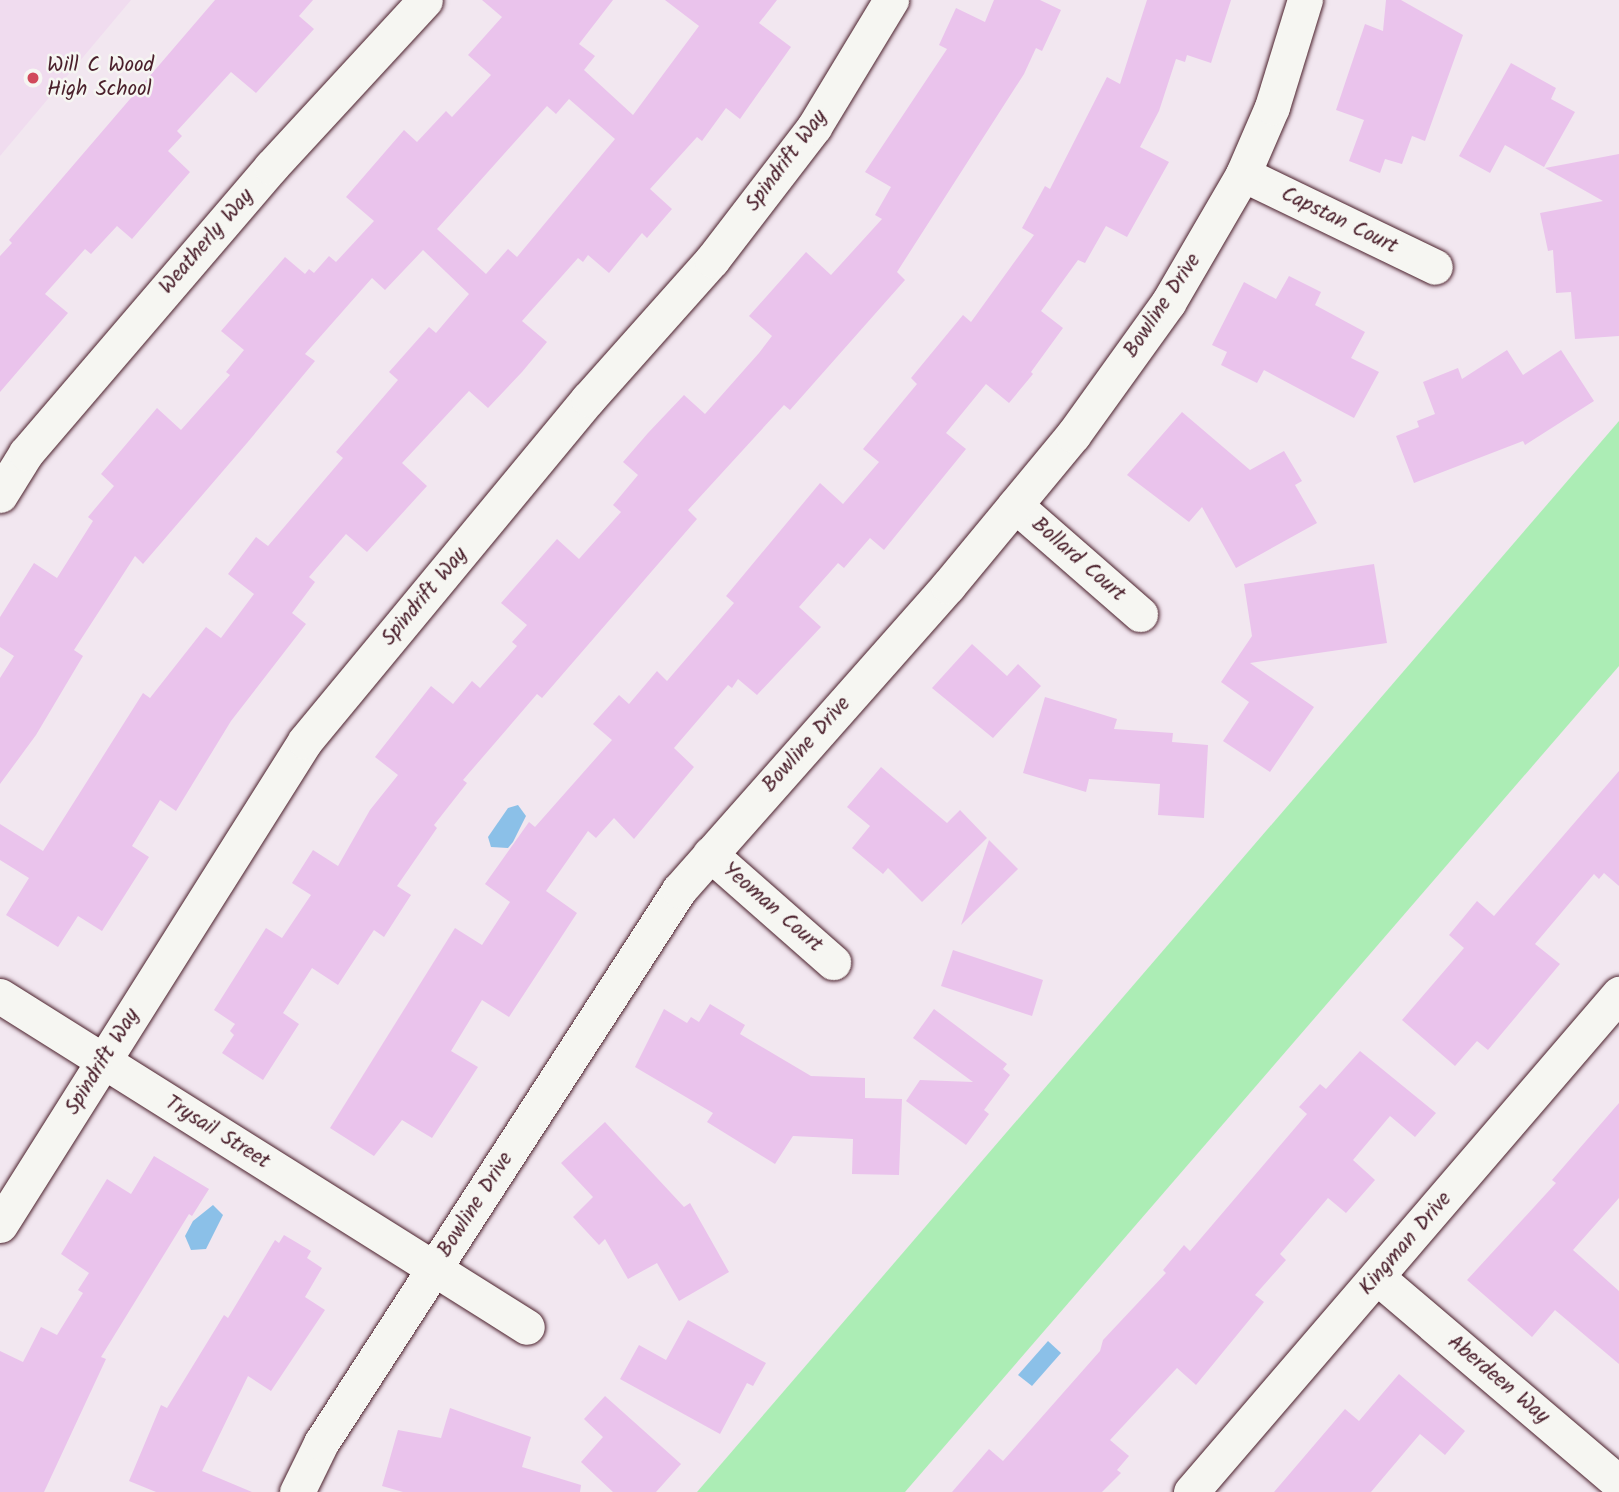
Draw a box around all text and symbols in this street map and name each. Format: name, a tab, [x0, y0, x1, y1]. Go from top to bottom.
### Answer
place label: Will C Wood High School	[47, 53, 154, 103]
marker: Will C Wood High School	[25, 70, 41, 86]
street label: Spindrift Way	[741, 105, 833, 217]
street label: Capstan Court	[1277, 182, 1401, 260]
street label: Weatherly Way	[155, 184, 259, 300]
street label: Bowline Drive	[1119, 249, 1207, 363]
street label: Bollard Court	[1026, 512, 1130, 608]
street label: Spindrift Way	[377, 543, 473, 651]
street label: Bowline Drive	[757, 692, 857, 798]
street label: Yeoman Court	[717, 858, 827, 958]
street label: Spindrift Way	[60, 1004, 146, 1120]
street label: Trysail Street	[160, 1091, 274, 1175]
street label: Bowline Drive	[433, 1148, 519, 1262]
street label: Kingman Drive	[1354, 1187, 1458, 1301]
street label: Aberdeen Way	[1442, 1330, 1554, 1430]

